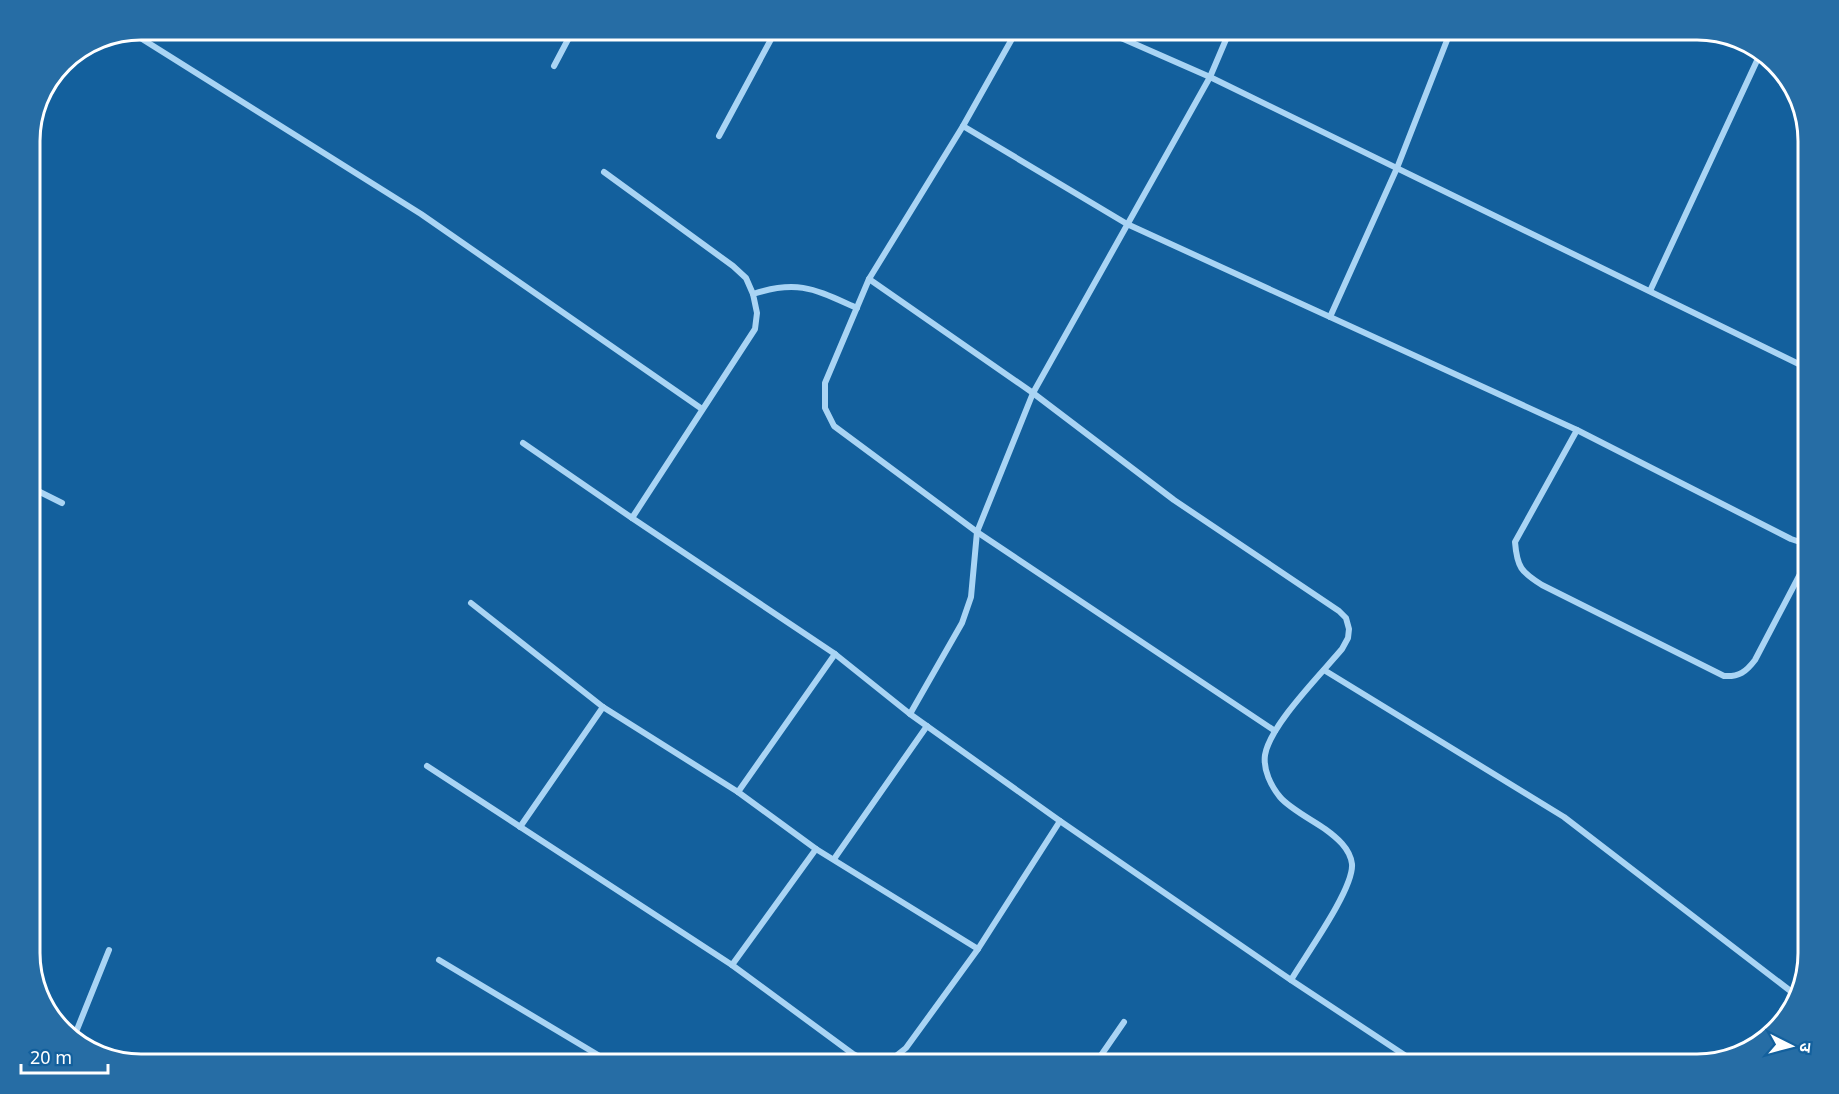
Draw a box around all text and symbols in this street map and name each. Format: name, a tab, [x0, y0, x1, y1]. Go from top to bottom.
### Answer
north arrow	[1761, 1016, 1821, 1076]
scale bar	[21, 1037, 108, 1075]
text: उ	[1794, 1042, 1817, 1054]
text: 20 m	[30, 1045, 72, 1069]

